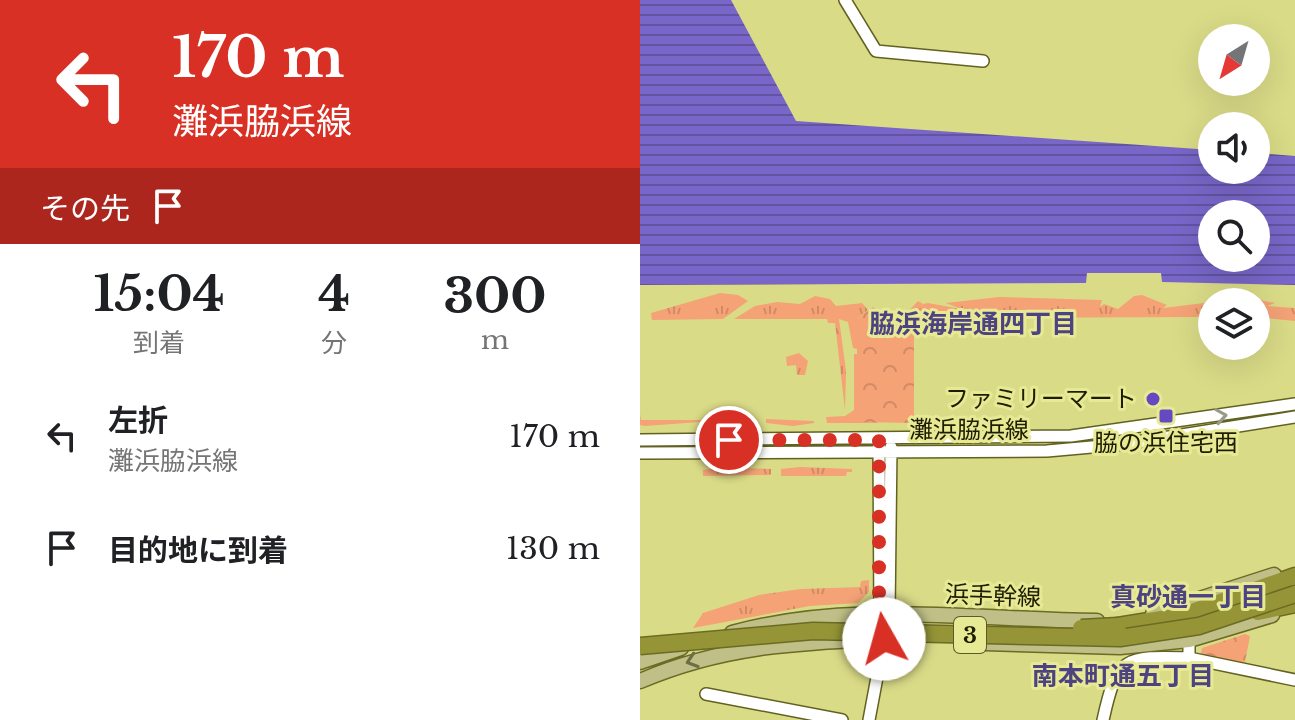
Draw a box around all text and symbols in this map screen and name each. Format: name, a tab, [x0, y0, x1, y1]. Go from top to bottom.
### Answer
text: 170 m	[172, 23, 344, 92]
north arrow	[1198, 24, 1270, 96]
map controls	[1198, 24, 1270, 360]
icon: left	[40, 32, 144, 136]
text: 灘浜脇浜線	[172, 99, 352, 144]
button: sound	[1198, 112, 1270, 184]
icon: arrive	[146, 184, 190, 228]
text: その先	[40, 190, 130, 227]
button: search	[1198, 200, 1270, 272]
text: 15:04	[93, 264, 225, 324]
text: 4	[318, 264, 350, 324]
text: 300	[443, 266, 547, 326]
button: layers	[1198, 288, 1270, 360]
district label: 脇浜海岸通四丁目	[869, 308, 1077, 340]
text: m	[481, 324, 509, 356]
text: 到着	[133, 327, 185, 359]
text: 分	[321, 327, 347, 359]
place label: ファミリーマート	[945, 384, 1137, 413]
marker: ファミリーマート	[1144, 390, 1162, 408]
text: 左折	[108, 402, 168, 439]
pin	[695, 406, 763, 474]
marker: 脇の浜住宅西	[1157, 407, 1175, 425]
one-way arrow	[1214, 408, 1227, 425]
icon: left	[40, 414, 84, 458]
street label: 灘浜脇浜線	[909, 415, 1029, 444]
text: 170 m	[509, 418, 600, 455]
icon: arrive	[707, 418, 751, 462]
place label: 脇の浜住宅西	[1094, 428, 1238, 457]
text: 灘浜脇浜線	[108, 445, 238, 477]
icon: arrive	[40, 526, 84, 570]
text: 130 m	[506, 530, 600, 567]
text: 目的地に到着	[108, 532, 288, 569]
street label: 浜手幹線	[945, 579, 1041, 612]
district label: 真砂通一丁目	[1110, 581, 1266, 613]
position arrow	[842, 597, 926, 681]
road number: 3	[954, 617, 986, 653]
one-way arrow	[686, 651, 700, 667]
district label: 南本町通五丁目	[1032, 660, 1214, 692]

